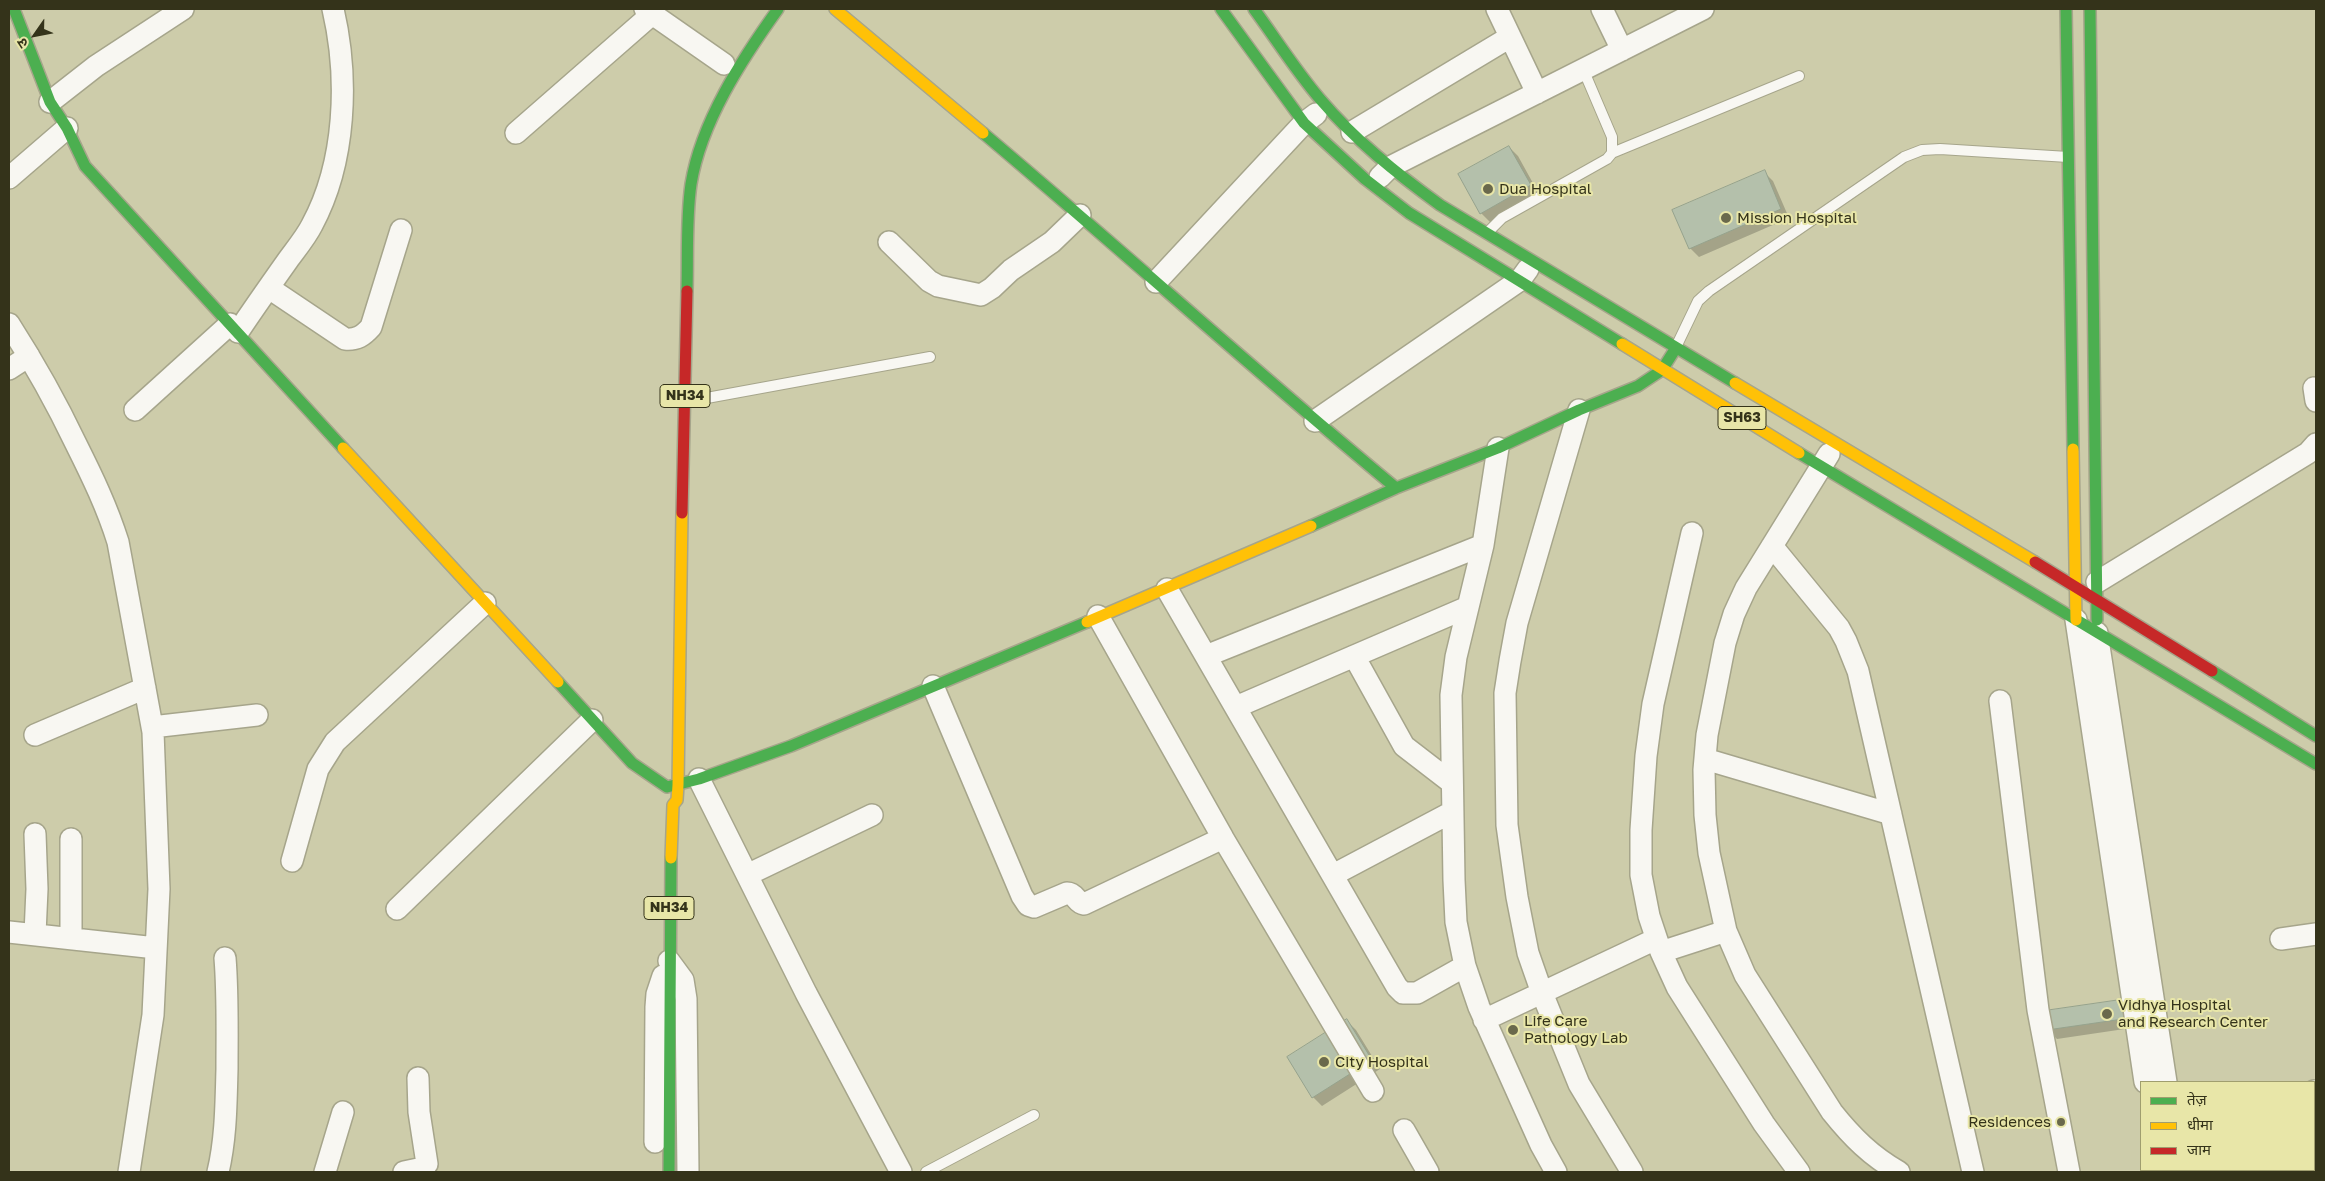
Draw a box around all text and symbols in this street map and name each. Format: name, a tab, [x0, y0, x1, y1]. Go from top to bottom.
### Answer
north arrow	[10, 10, 60, 60]
text: उ	[13, 35, 31, 52]
place label: Dua Hospital	[1499, 180, 1592, 198]
marker: Dua Hospital	[1481, 182, 1495, 196]
place label: Mission Hospital	[1737, 209, 1857, 227]
marker: Mission Hospital	[1719, 211, 1733, 225]
road number: NH34	[660, 384, 710, 408]
road number: SH63	[1718, 406, 1766, 429]
road number: NH34	[644, 896, 694, 920]
place label: Vidhya Hospital and Research Center	[2118, 996, 2268, 1031]
marker: Vidhya Hospital and Research Center	[2100, 1007, 2114, 1021]
place label: Life Care Pathology Lab	[1524, 1012, 1628, 1047]
marker: Life Care Pathology Lab	[1506, 1023, 1520, 1037]
place label: City Hospital	[1335, 1053, 1429, 1071]
marker: City Hospital	[1317, 1055, 1331, 1069]
legend	[2140, 1081, 2315, 1171]
text: तेज़	[2187, 1090, 2207, 1108]
place label: Residences	[1968, 1113, 2051, 1131]
text: धीमा	[2187, 1115, 2213, 1133]
marker: Residences	[2055, 1116, 2067, 1128]
text: जाम	[2187, 1140, 2211, 1158]

